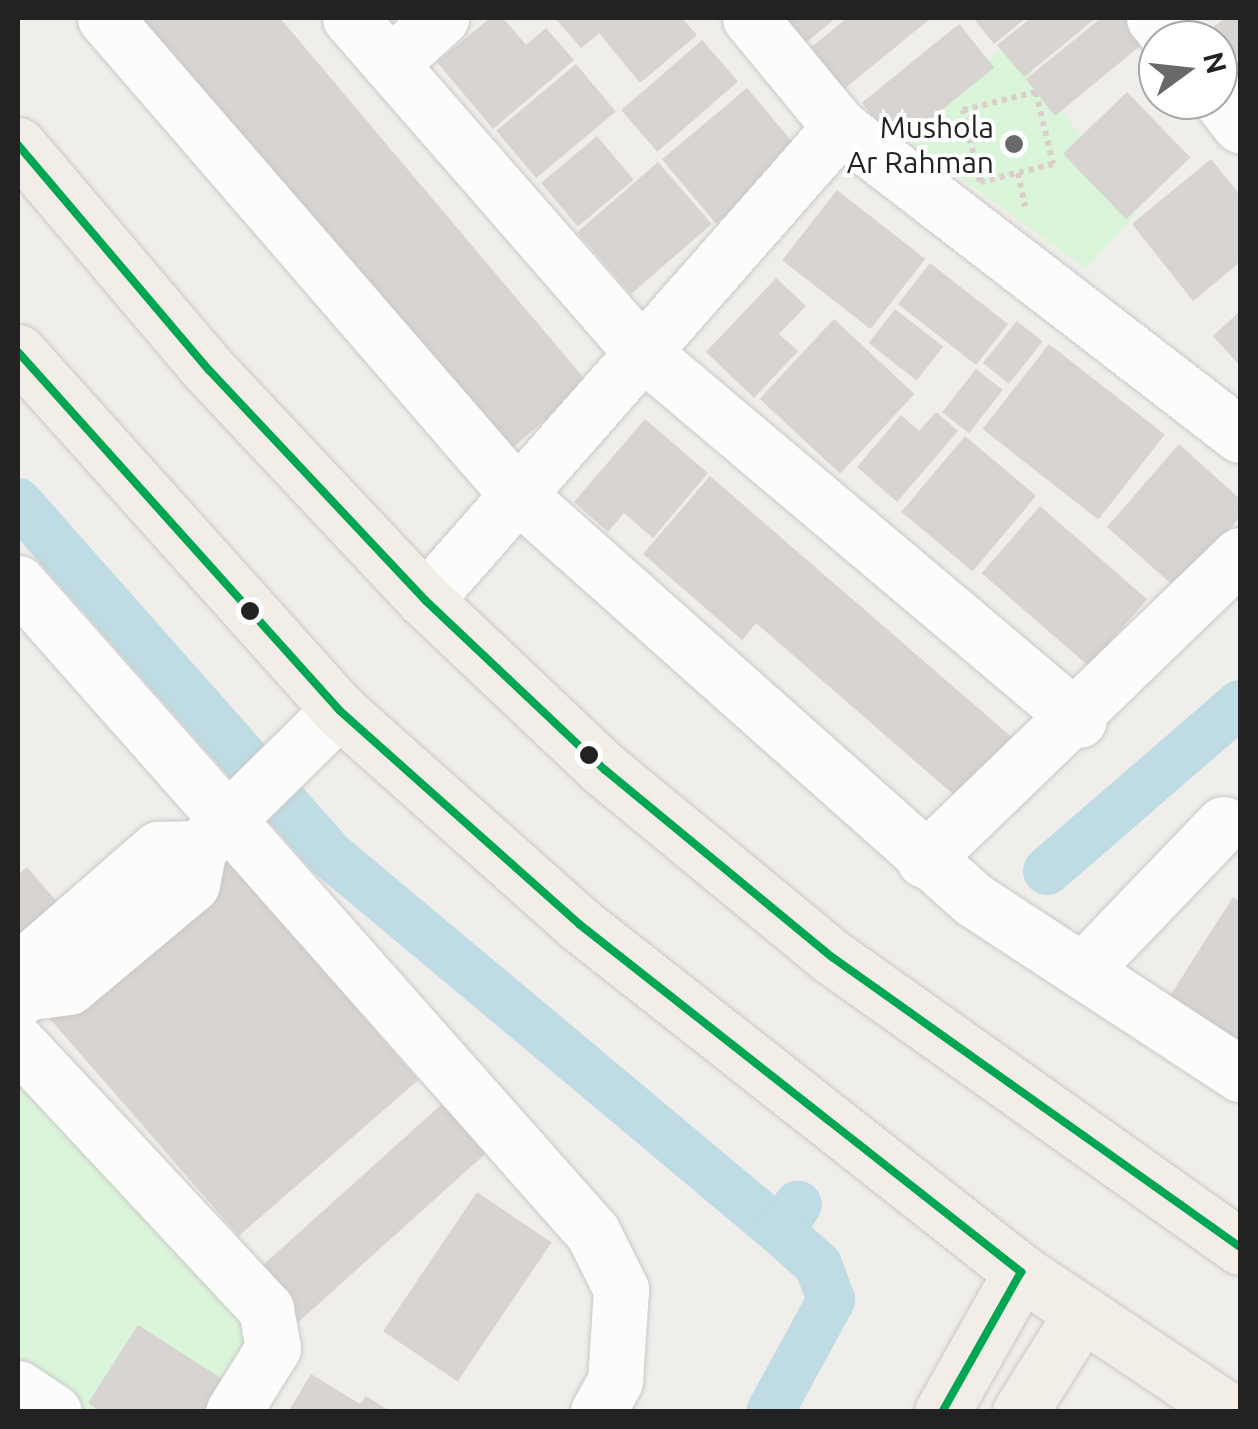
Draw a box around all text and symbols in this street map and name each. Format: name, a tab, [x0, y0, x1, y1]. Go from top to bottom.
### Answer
north arrow	[1138, 20, 1238, 120]
text: N	[1198, 49, 1233, 77]
place label: Mushola Ar Rahman	[847, 109, 994, 180]
marker: Mushola Ar Rahman	[1003, 133, 1025, 155]
unlabelled marker	[240, 601, 260, 621]
unlabelled marker	[579, 745, 599, 765]

